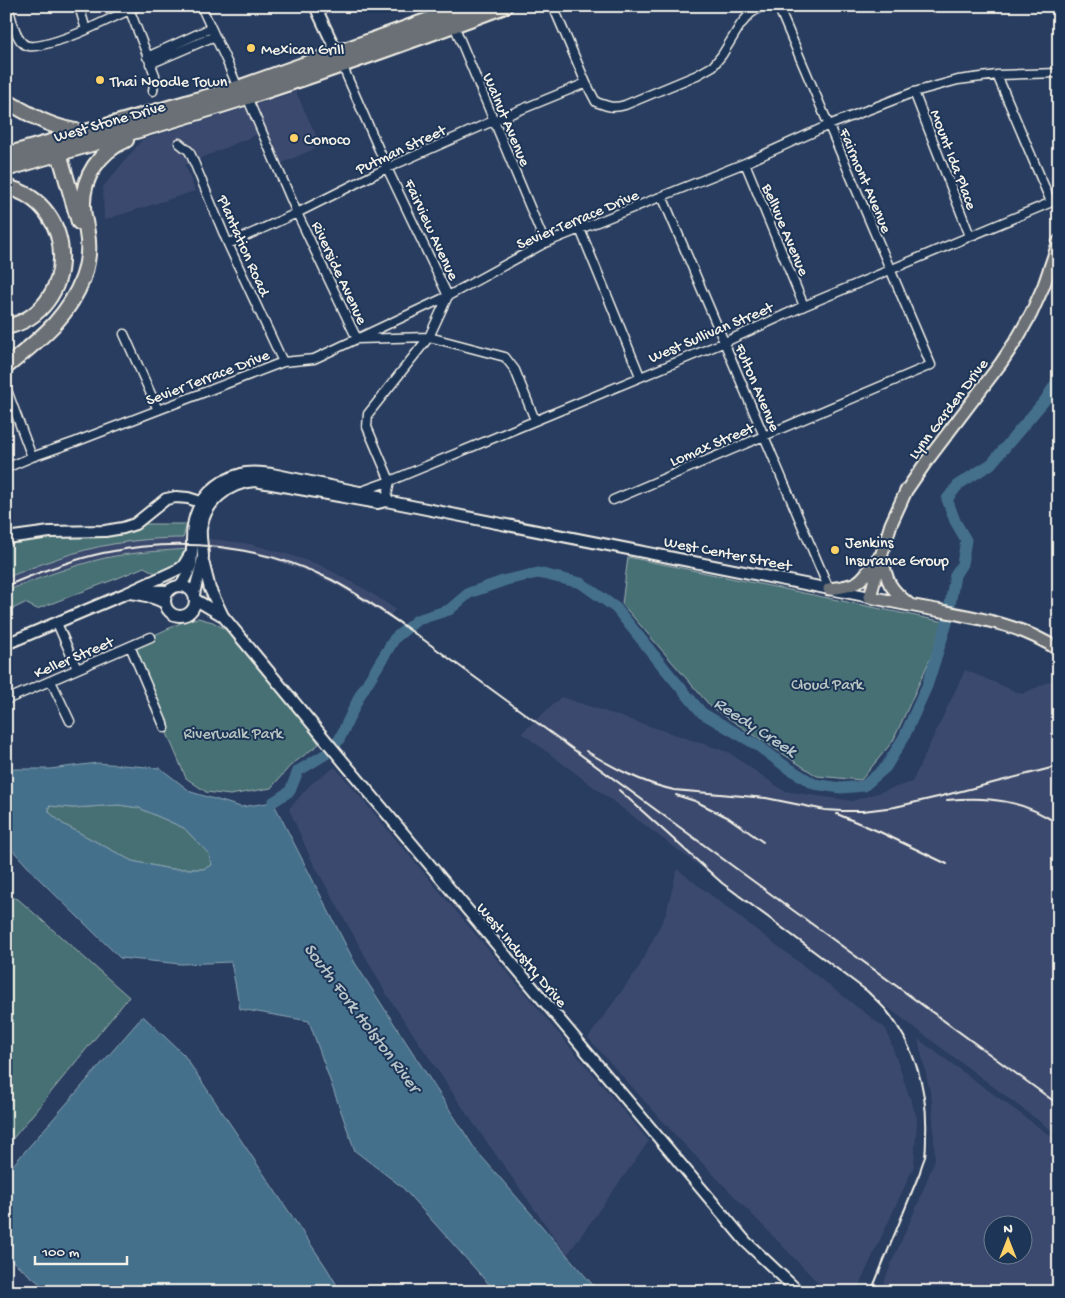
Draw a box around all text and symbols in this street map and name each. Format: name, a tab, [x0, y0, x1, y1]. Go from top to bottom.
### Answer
marker: Mexican Grill	[245, 42, 257, 54]
place label: Mexican Grill	[261, 42, 344, 61]
street label: Walnut Avenue	[477, 71, 533, 171]
marker: Thai Noodle Town	[94, 74, 106, 86]
place label: Thai Noodle Town	[109, 74, 228, 93]
street label: West Stone Drive	[52, 98, 168, 148]
street label: Mount Ida Place	[924, 108, 980, 214]
street label: Putman Street	[353, 121, 451, 181]
street label: Fairmont Avenue	[833, 125, 895, 237]
marker: Conoco	[288, 132, 300, 144]
place label: Conoco	[304, 132, 351, 151]
street label: Fairview Avenue	[398, 176, 462, 285]
street label: Bellvue Avenue	[755, 181, 812, 280]
street label: Sevier Terrace Drive	[514, 187, 643, 256]
street label: Plantation Road	[211, 192, 273, 302]
street label: Riverside Avenue	[306, 219, 370, 329]
street label: West Sullivan Street	[646, 299, 778, 369]
street label: Fulton Avenue	[728, 341, 783, 436]
street label: Sevier Terrace Drive	[144, 347, 273, 412]
street label: Lynn Garden Drive	[906, 355, 994, 464]
street label: Lomax Street	[668, 419, 759, 472]
street label: West Center Street	[662, 534, 794, 577]
place label: Jenkins Insurance Group	[845, 535, 949, 572]
marker: Jenkins Insurance Group	[829, 544, 841, 556]
street label: Keller Street	[32, 633, 118, 684]
park label: Cloud Park	[791, 677, 865, 696]
water label: Reedy Creek	[709, 694, 802, 764]
park label: Riverwalk Park	[183, 726, 284, 745]
street label: West Industry Drive	[471, 900, 570, 1013]
water label: South Fork Holston River	[298, 940, 426, 1100]
north arrow	[982, 1216, 1032, 1266]
text: N	[1003, 1221, 1013, 1238]
scale bar	[35, 1233, 128, 1265]
text: 100 m	[41, 1244, 80, 1262]

